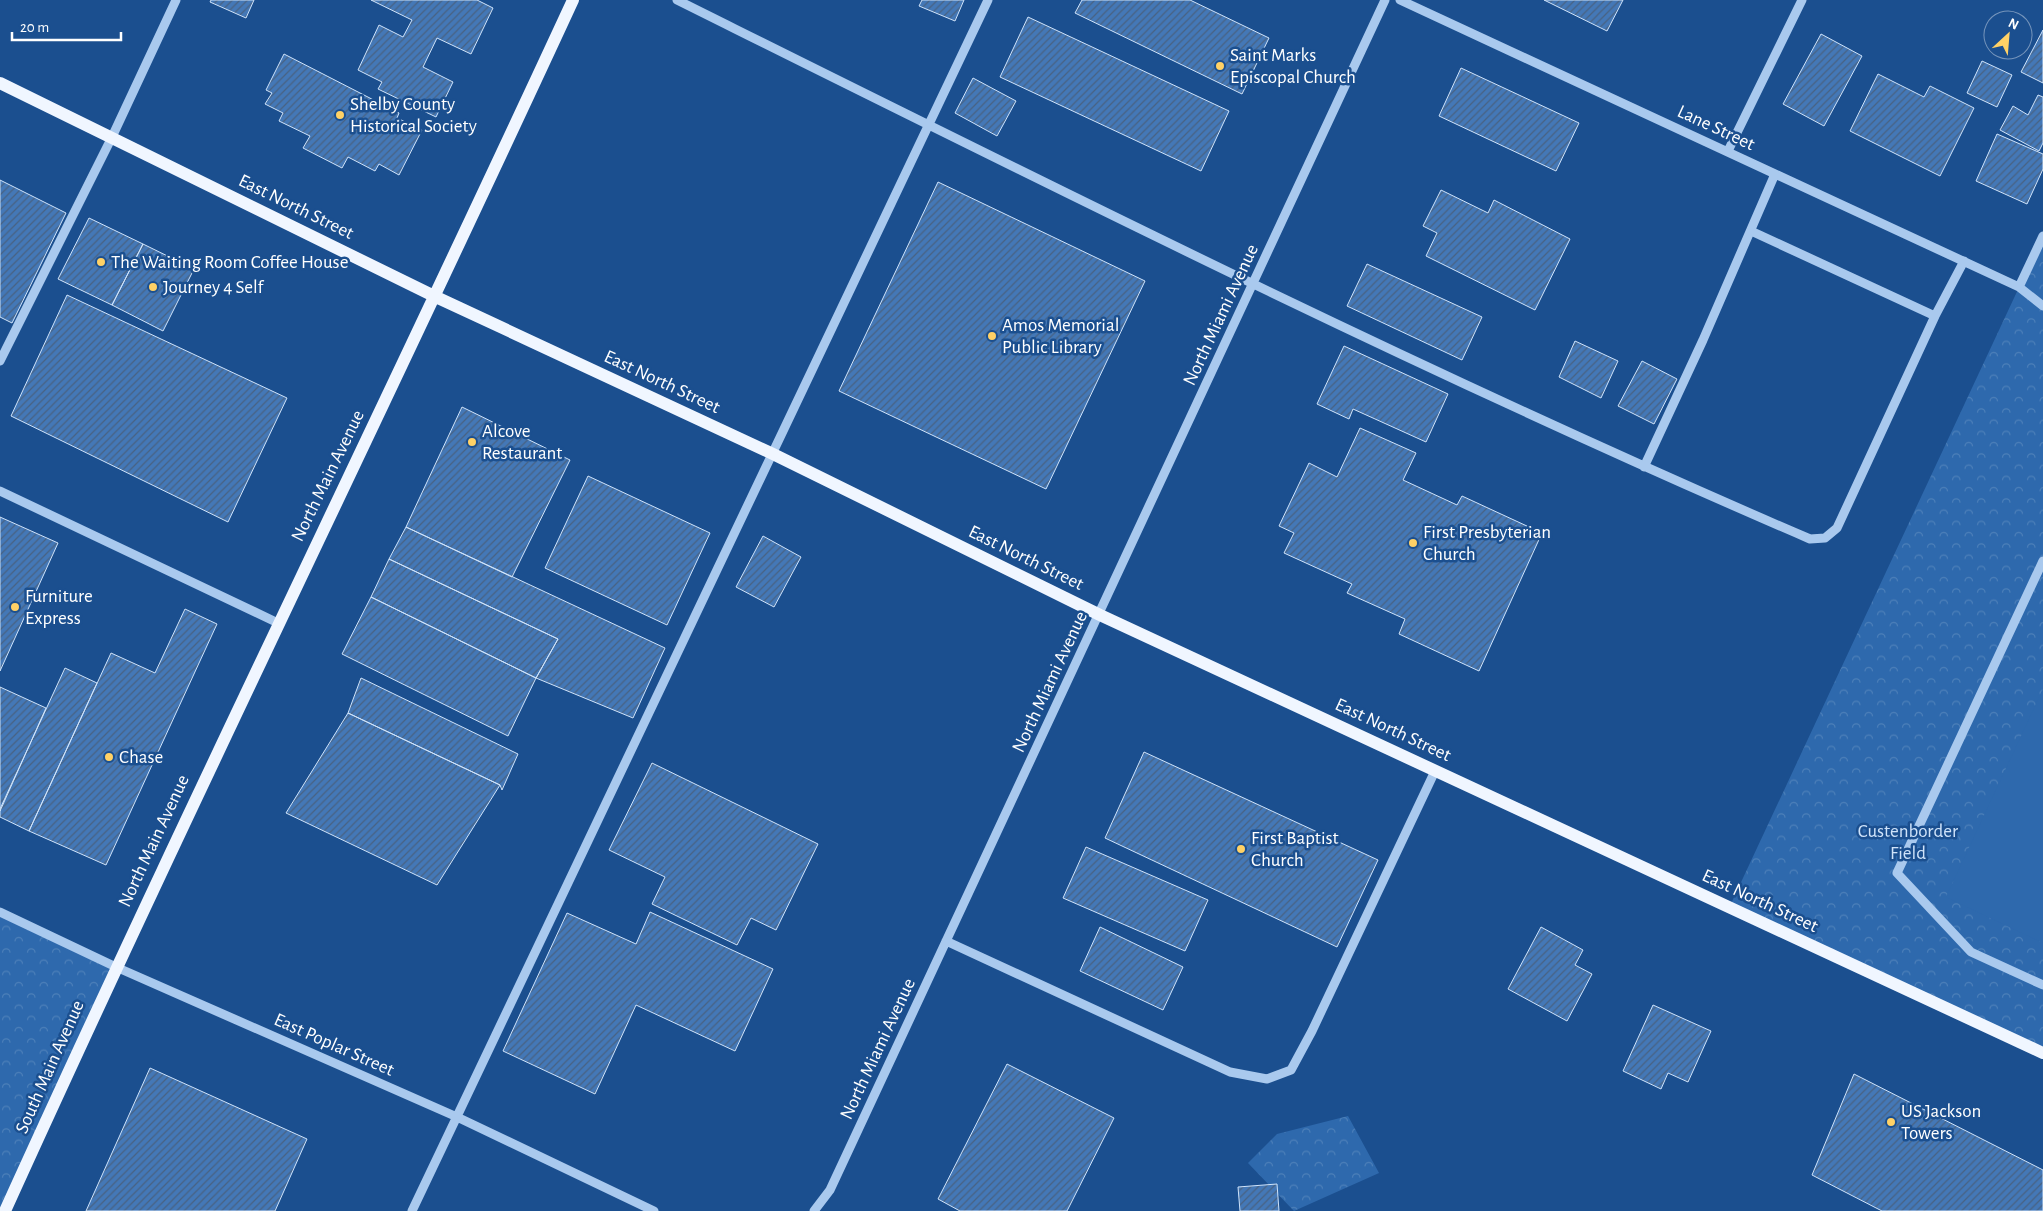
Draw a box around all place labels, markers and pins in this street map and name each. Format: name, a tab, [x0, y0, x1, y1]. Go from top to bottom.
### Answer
place label: Saint Marks Episcopal Church	[1230, 46, 1356, 87]
marker: Saint Marks Episcopal Church	[1214, 60, 1226, 72]
place label: Shelby County Historical Society	[350, 95, 477, 136]
marker: Shelby County Historical Society	[334, 109, 346, 121]
place label: The Waiting Room Coffee House	[111, 253, 348, 272]
marker: The Waiting Room Coffee House	[95, 256, 107, 268]
place label: Journey 4 Self	[163, 278, 265, 297]
marker: Journey 4 Self	[147, 281, 159, 293]
place label: Amos Memorial Public Library	[1002, 316, 1119, 357]
marker: Amos Memorial Public Library	[986, 330, 998, 342]
place label: Alcove Restaurant	[482, 422, 562, 463]
marker: Alcove Restaurant	[466, 436, 478, 448]
place label: First Presbyterian Church	[1423, 523, 1551, 564]
marker: First Presbyterian Church	[1407, 537, 1419, 549]
place label: Furniture Express	[25, 587, 93, 628]
marker: Furniture Express	[9, 601, 21, 613]
place label: Chase	[119, 748, 163, 767]
marker: Chase	[103, 751, 115, 763]
place label: First Baptist Church	[1251, 829, 1339, 870]
marker: First Baptist Church	[1235, 843, 1247, 855]
place label: US Jackson Towers	[1901, 1102, 1981, 1143]
marker: US Jackson Towers	[1885, 1116, 1897, 1128]

